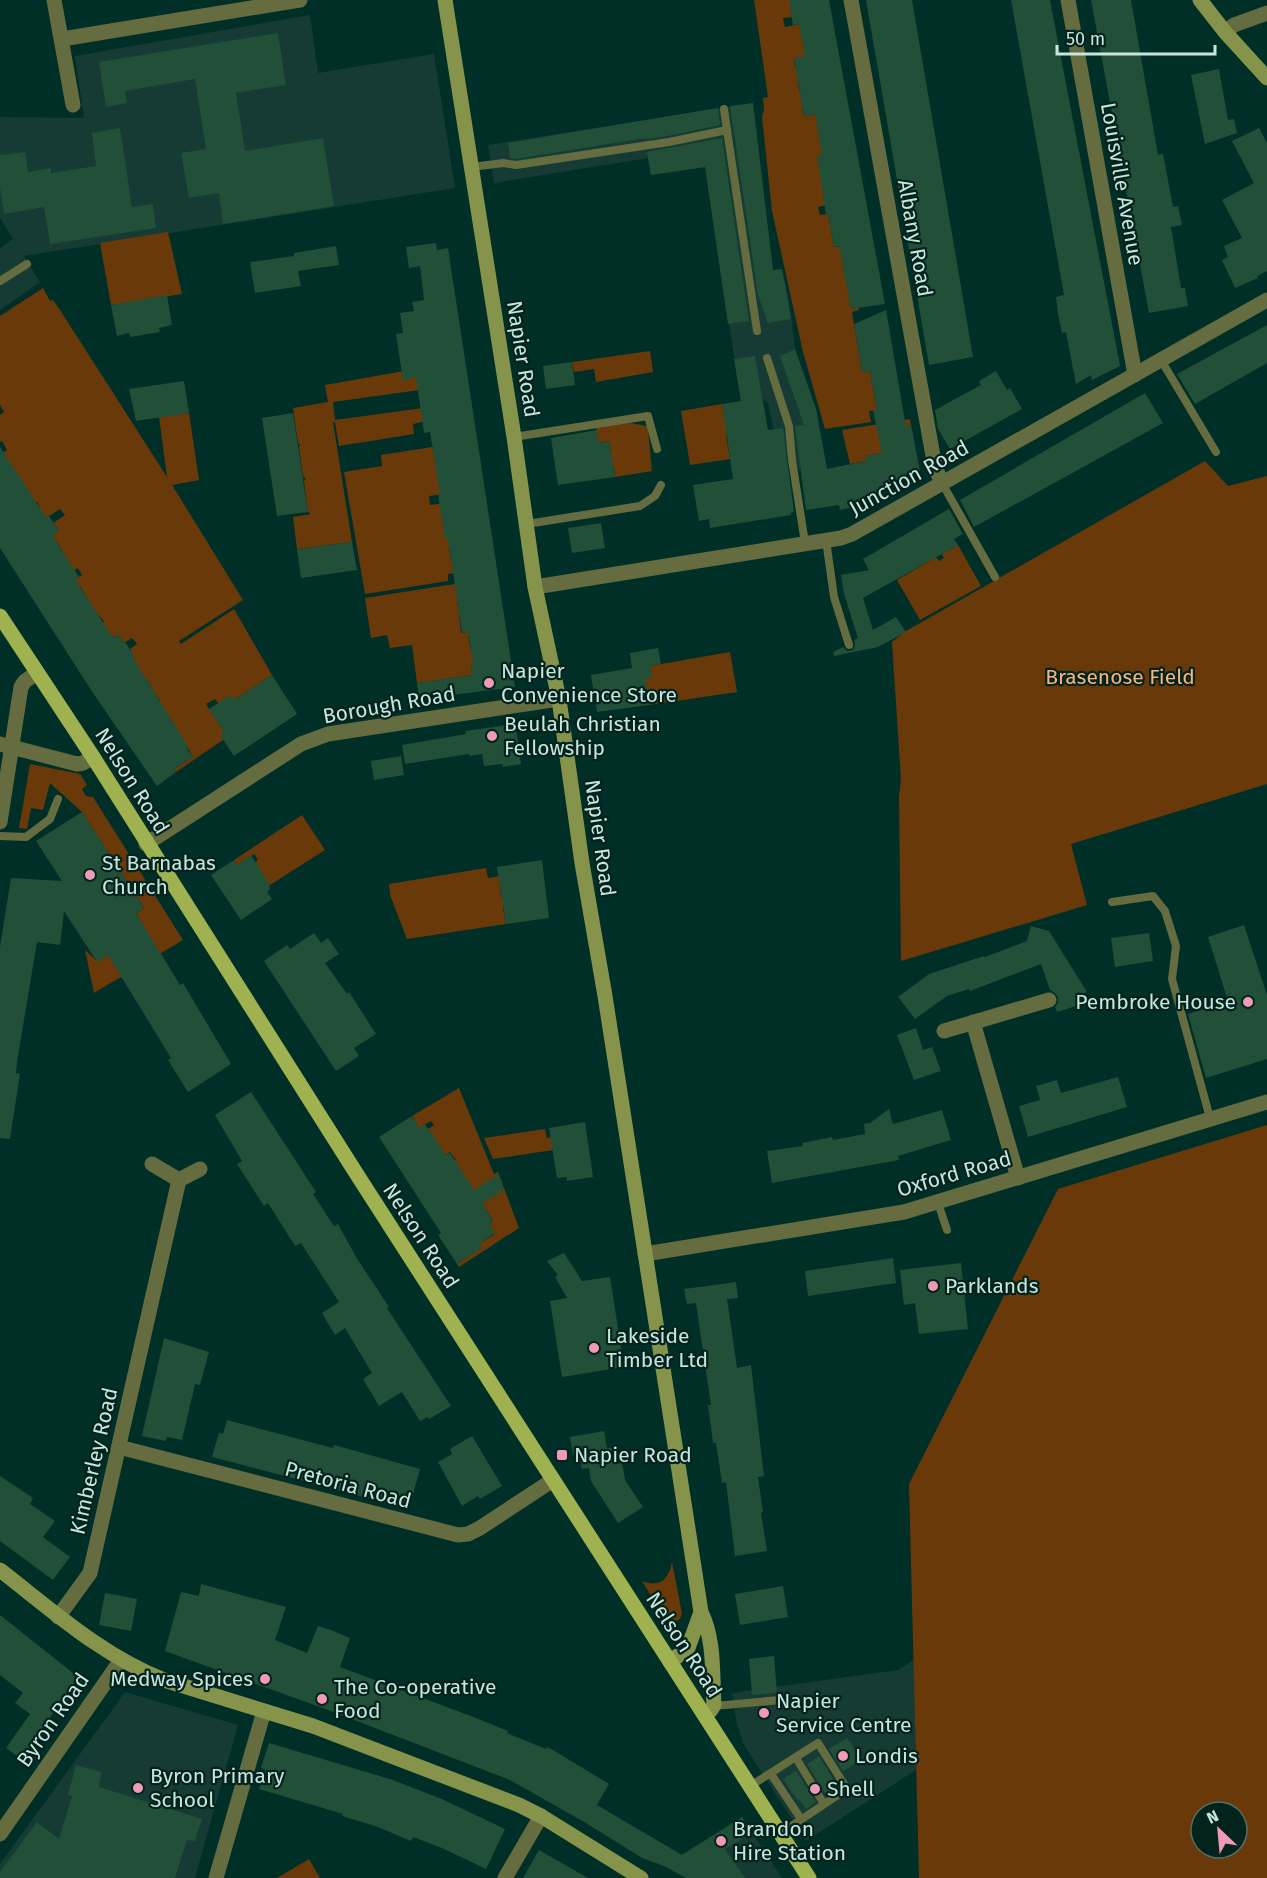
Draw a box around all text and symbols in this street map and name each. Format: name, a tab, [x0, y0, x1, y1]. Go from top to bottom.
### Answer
scale bar	[1057, 18, 1214, 56]
text: 50 m	[1066, 28, 1105, 50]
street label: Louisville Avenue	[1095, 101, 1149, 267]
street label: Albany Road	[892, 177, 938, 299]
street label: Napier Road	[501, 299, 545, 419]
street label: Junction Road	[845, 434, 973, 522]
place label: Napier Convenience Store	[501, 658, 677, 708]
park label: Brasenose Field	[1045, 664, 1195, 690]
marker: Napier Convenience Store	[482, 676, 496, 690]
street label: Borough Road	[321, 681, 457, 729]
place label: Beulah Christian Fellowship	[504, 711, 661, 761]
street label: Nelson Road	[89, 723, 175, 839]
marker: Beulah Christian Fellowship	[485, 729, 499, 743]
street label: Napier Road	[579, 778, 621, 898]
place label: St Barnabas Church	[102, 850, 216, 900]
marker: St Barnabas Church	[83, 868, 97, 882]
place label: Pembroke House	[1075, 989, 1236, 1015]
marker: Pembroke House	[1241, 995, 1255, 1009]
street label: Oxford Road	[894, 1145, 1014, 1203]
street label: Nelson Road	[377, 1178, 465, 1294]
place label: Parklands	[945, 1273, 1039, 1299]
marker: Parklands	[926, 1279, 940, 1293]
place label: Lakeside Timber Ltd	[606, 1323, 708, 1373]
marker: Lakeside Timber Ltd	[587, 1341, 601, 1355]
street label: Kimberley Road	[64, 1385, 124, 1537]
place label: Napier Road	[574, 1442, 692, 1468]
marker: Napier Road	[555, 1448, 569, 1462]
street label: Pretoria Road	[282, 1456, 414, 1514]
street label: Nelson Road	[640, 1587, 728, 1703]
place label: Medway Spices	[110, 1666, 253, 1692]
street label: Byron Road	[11, 1668, 95, 1772]
marker: Medway Spices	[258, 1672, 272, 1686]
place label: The Co-operative Food	[334, 1674, 496, 1724]
place label: Napier Service Centre	[776, 1688, 911, 1738]
marker: The Co-operative Food	[315, 1692, 329, 1706]
marker: Napier Service Centre	[757, 1706, 771, 1720]
place label: Londis	[855, 1743, 918, 1769]
marker: Londis	[836, 1749, 850, 1763]
place label: Byron Primary School	[150, 1763, 285, 1813]
place label: Shell	[827, 1776, 875, 1802]
marker: Byron Primary School	[131, 1781, 145, 1795]
marker: Shell	[808, 1782, 822, 1796]
north arrow	[1189, 1800, 1249, 1860]
text: N	[1204, 1806, 1222, 1828]
place label: Brandon Hire Station	[733, 1816, 846, 1866]
marker: Brandon Hire Station	[714, 1834, 728, 1848]

